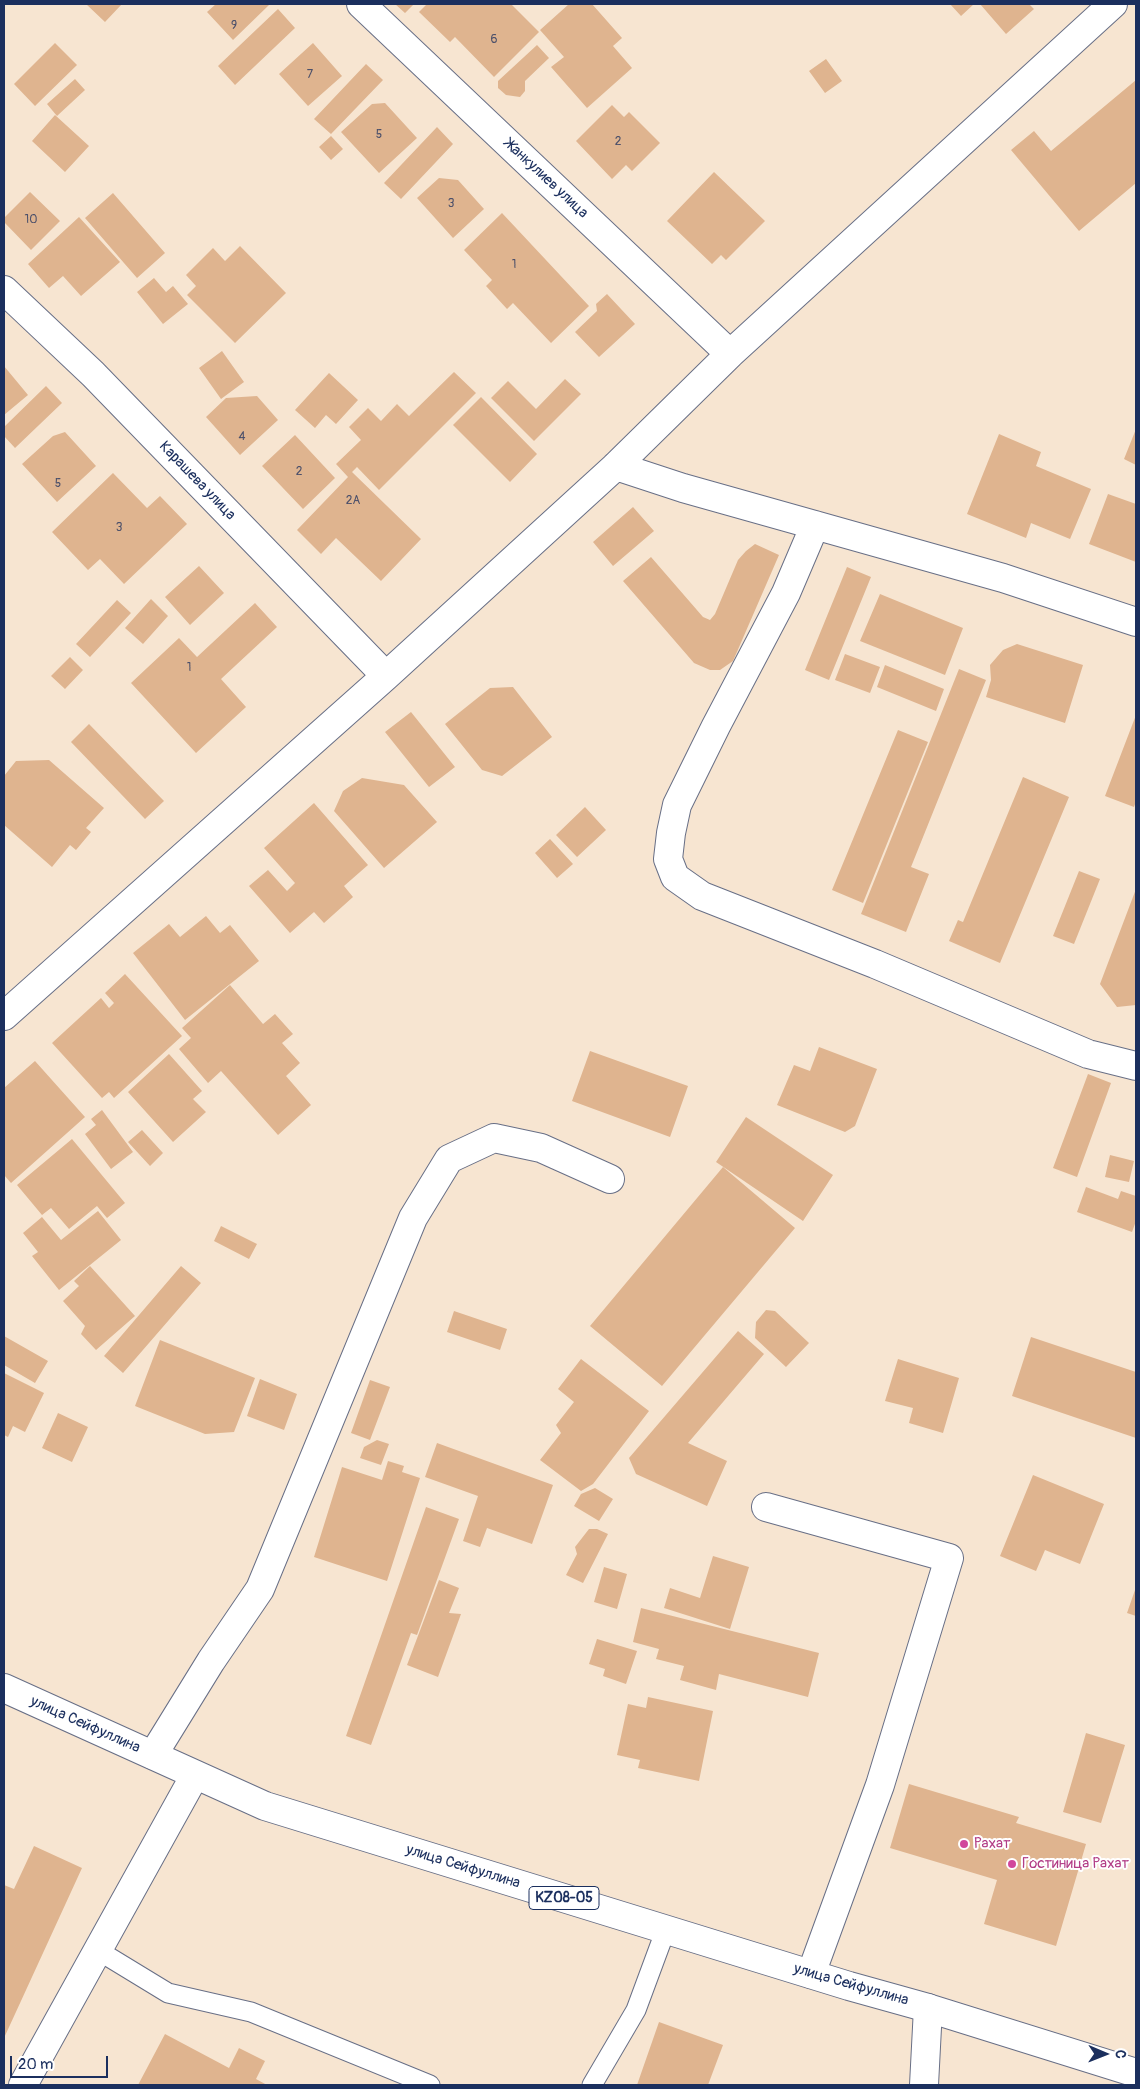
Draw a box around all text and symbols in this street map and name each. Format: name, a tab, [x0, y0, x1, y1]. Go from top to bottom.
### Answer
house number: 9	[231, 19, 237, 33]
house number: 6	[491, 33, 497, 47]
house number: 7	[307, 68, 313, 82]
house number: 5	[376, 128, 382, 142]
house number: 2	[615, 135, 621, 149]
street label: Жанкулиев улица	[501, 136, 591, 222]
house number: 3	[448, 197, 454, 211]
house number: 10	[25, 213, 37, 227]
house number: 1	[512, 258, 516, 272]
house number: 4	[239, 430, 245, 444]
street label: Карашева улица	[155, 438, 239, 524]
house number: 2	[296, 465, 302, 479]
house number: 5	[55, 477, 61, 491]
house number: 2А	[346, 494, 360, 508]
house number: 3	[116, 521, 122, 535]
house number: 1	[187, 661, 191, 675]
street label: улица Сейфуллина	[27, 1693, 143, 1757]
place label: Рахат	[974, 1835, 1010, 1853]
marker: Рахат	[958, 1838, 970, 1850]
street label: улица Сейфуллина	[404, 1841, 522, 1893]
place label: Гостиница Рахат	[1022, 1855, 1129, 1873]
marker: Гостиница Рахат	[1006, 1858, 1018, 1870]
road number: KZ08-05	[529, 1886, 599, 1910]
street label: улица Сейфуллина	[792, 1960, 910, 2010]
north arrow	[1080, 2029, 1130, 2079]
scale bar	[12, 2046, 110, 2078]
text: С	[1112, 2050, 1129, 2059]
text: 20 m	[18, 2055, 53, 2074]

